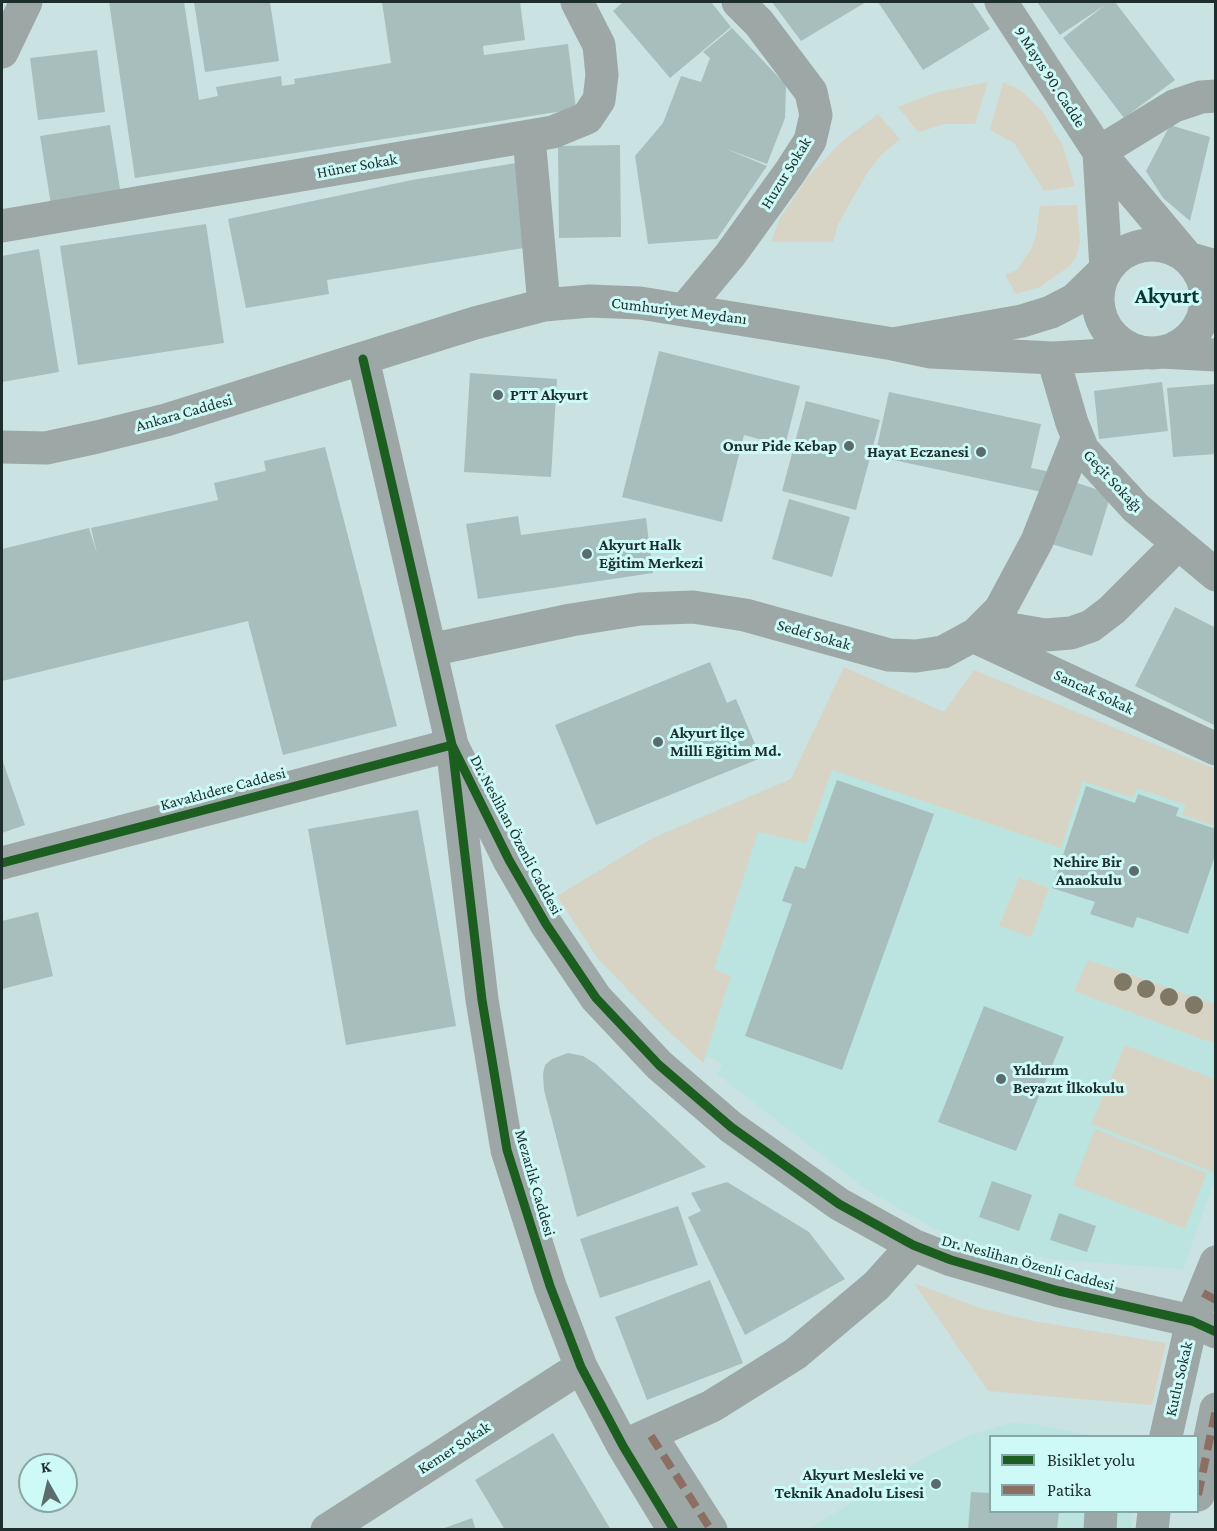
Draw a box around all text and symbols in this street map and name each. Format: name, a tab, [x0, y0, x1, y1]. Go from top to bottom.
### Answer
street label: 9 Mayıs 90. Cadde	[1010, 23, 1090, 131]
street label: Huzur Sokak	[756, 134, 816, 212]
street label: Hüner Sokak	[315, 149, 399, 183]
district label: Akyurt	[1135, 283, 1199, 309]
street label: Cumhuriyet Meydanı	[610, 293, 748, 329]
place label: PTT Akyurt	[510, 385, 588, 405]
marker: PTT Akyurt	[491, 388, 505, 402]
street label: Ankara Caddesi	[134, 390, 234, 436]
place label: Onur Pide Kebap	[723, 436, 837, 456]
marker: Onur Pide Kebap	[842, 439, 856, 453]
place label: Hayat Eczanesi	[867, 442, 969, 462]
marker: Hayat Eczanesi	[974, 445, 988, 459]
street label: Geçit Sokağı	[1079, 446, 1147, 516]
place label: Akyurt Halk Eğitim Merkezi	[599, 535, 703, 573]
marker: Akyurt Halk Eğitim Merkezi	[580, 547, 594, 561]
street label: Sedef Sokak	[775, 615, 853, 655]
street label: Sancak Sokak	[1051, 665, 1137, 719]
place label: Akyurt İlçe Milli Eğitim Md.	[670, 723, 781, 761]
marker: Akyurt İlçe Milli Eğitim Md.	[651, 735, 665, 749]
street label: Dr. Neslihan Özenli Caddesi	[466, 752, 566, 918]
street label: Kavaklıdere Caddesi	[158, 763, 288, 815]
place label: Nehire Bir Anaokulu	[1053, 852, 1122, 890]
marker: Nehire Bir Anaokulu	[1127, 864, 1141, 878]
place label: Yıldırım Beyazıt İlkokulu	[1013, 1060, 1124, 1098]
marker: Yıldırım Beyazıt İlkokulu	[994, 1072, 1008, 1086]
street label: Mezarlık Caddesi	[511, 1127, 559, 1239]
street label: Dr. Neslihan Özenli Caddesi	[940, 1231, 1116, 1295]
street label: Kutlu Sokak	[1161, 1340, 1197, 1418]
street label: Kemer Sokak	[414, 1417, 494, 1479]
legend	[989, 1435, 1199, 1513]
text: Bisiklet yolu	[1047, 1450, 1135, 1470]
north arrow	[18, 1453, 78, 1513]
text: K	[39, 1458, 52, 1476]
place label: Akyurt Mesleki ve Teknik Anadolu Lisesi	[775, 1465, 924, 1503]
marker: Akyurt Mesleki ve Teknik Anadolu Lisesi	[929, 1477, 943, 1491]
text: Patika	[1047, 1480, 1092, 1500]

